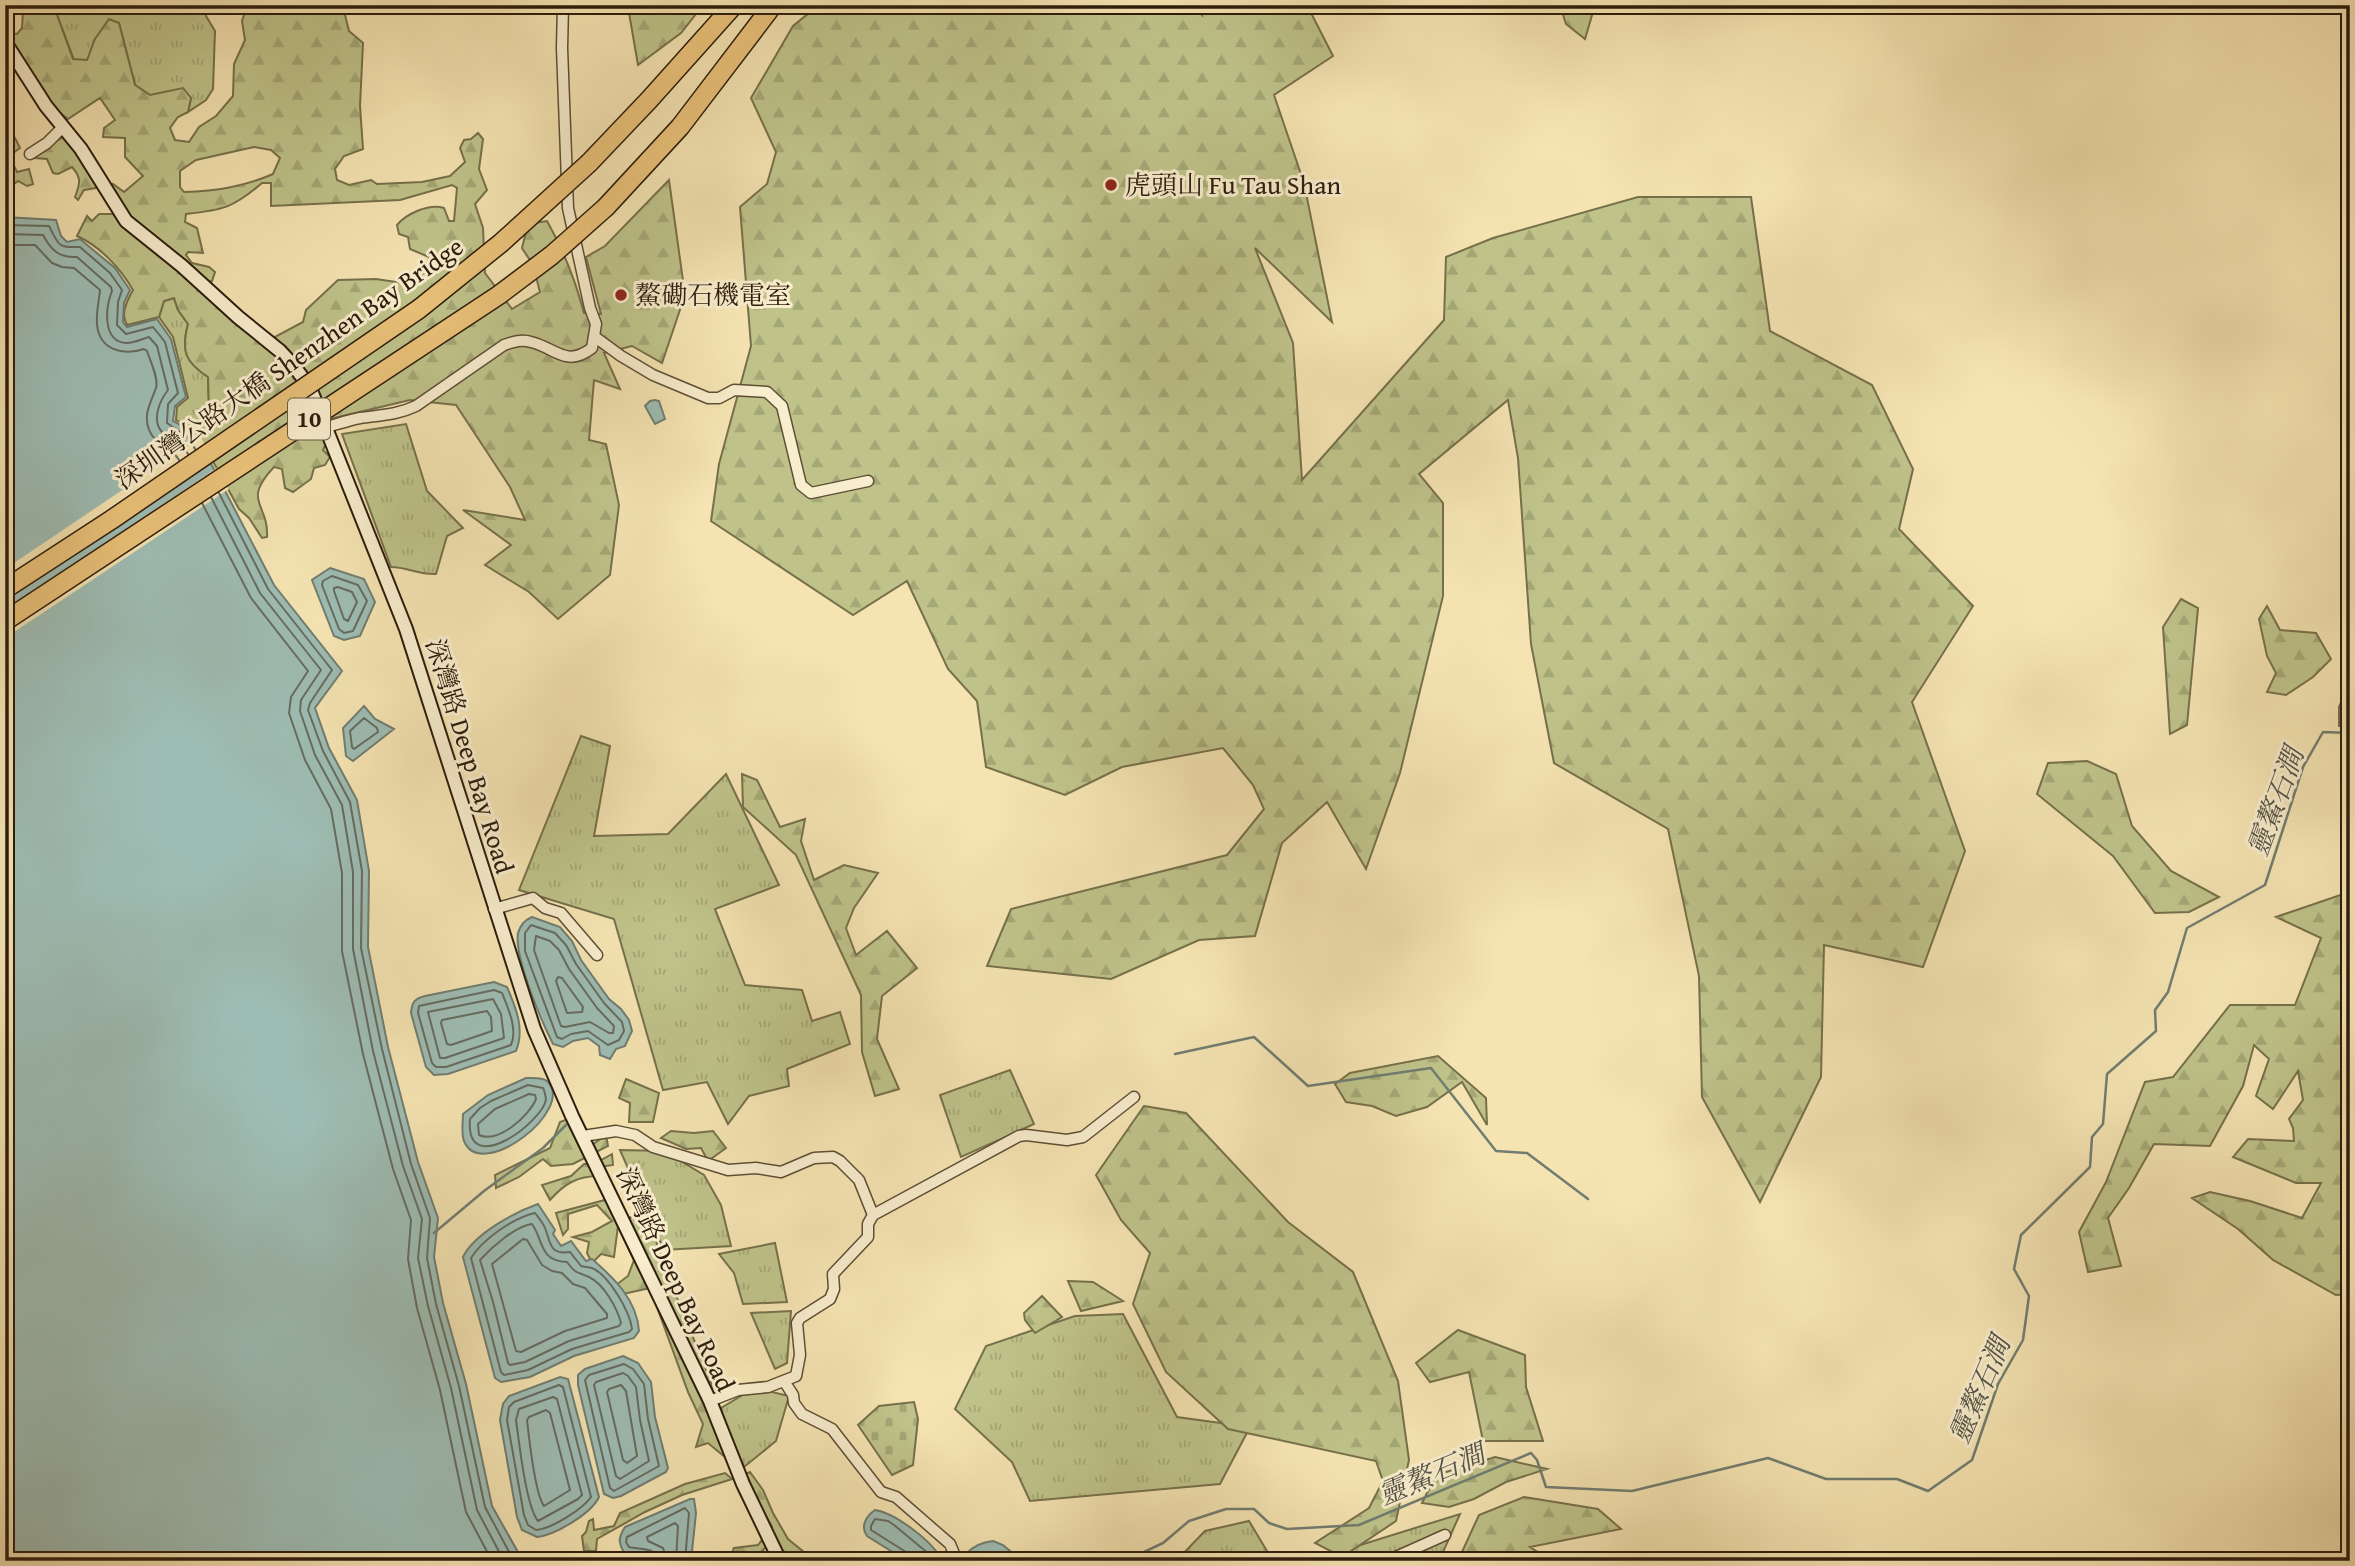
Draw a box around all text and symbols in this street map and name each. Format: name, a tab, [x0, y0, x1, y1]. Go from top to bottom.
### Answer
place label: 虎頭山 Fu Tau Shan	[1125, 165, 1341, 204]
marker: 虎頭山 Fu Tau Shan	[1103, 177, 1119, 193]
street label: 深圳灣公路大橋 Shenzhen Bay Bridge	[106, 227, 471, 498]
place label: 鰲磡石機電室	[635, 275, 791, 314]
marker: 鰲磡石機電室	[613, 287, 629, 303]
road number: 10	[288, 398, 330, 440]
street label: 深灣路 Deep Bay Road	[416, 634, 525, 878]
water label: 靈鰲石澗	[2236, 738, 2315, 861]
street label: 深灣路 Deep Bay Road	[607, 1160, 746, 1398]
water label: 靈鰲石澗	[1938, 1326, 2021, 1449]
water label: 靈鰲石澗	[1371, 1431, 1495, 1514]

